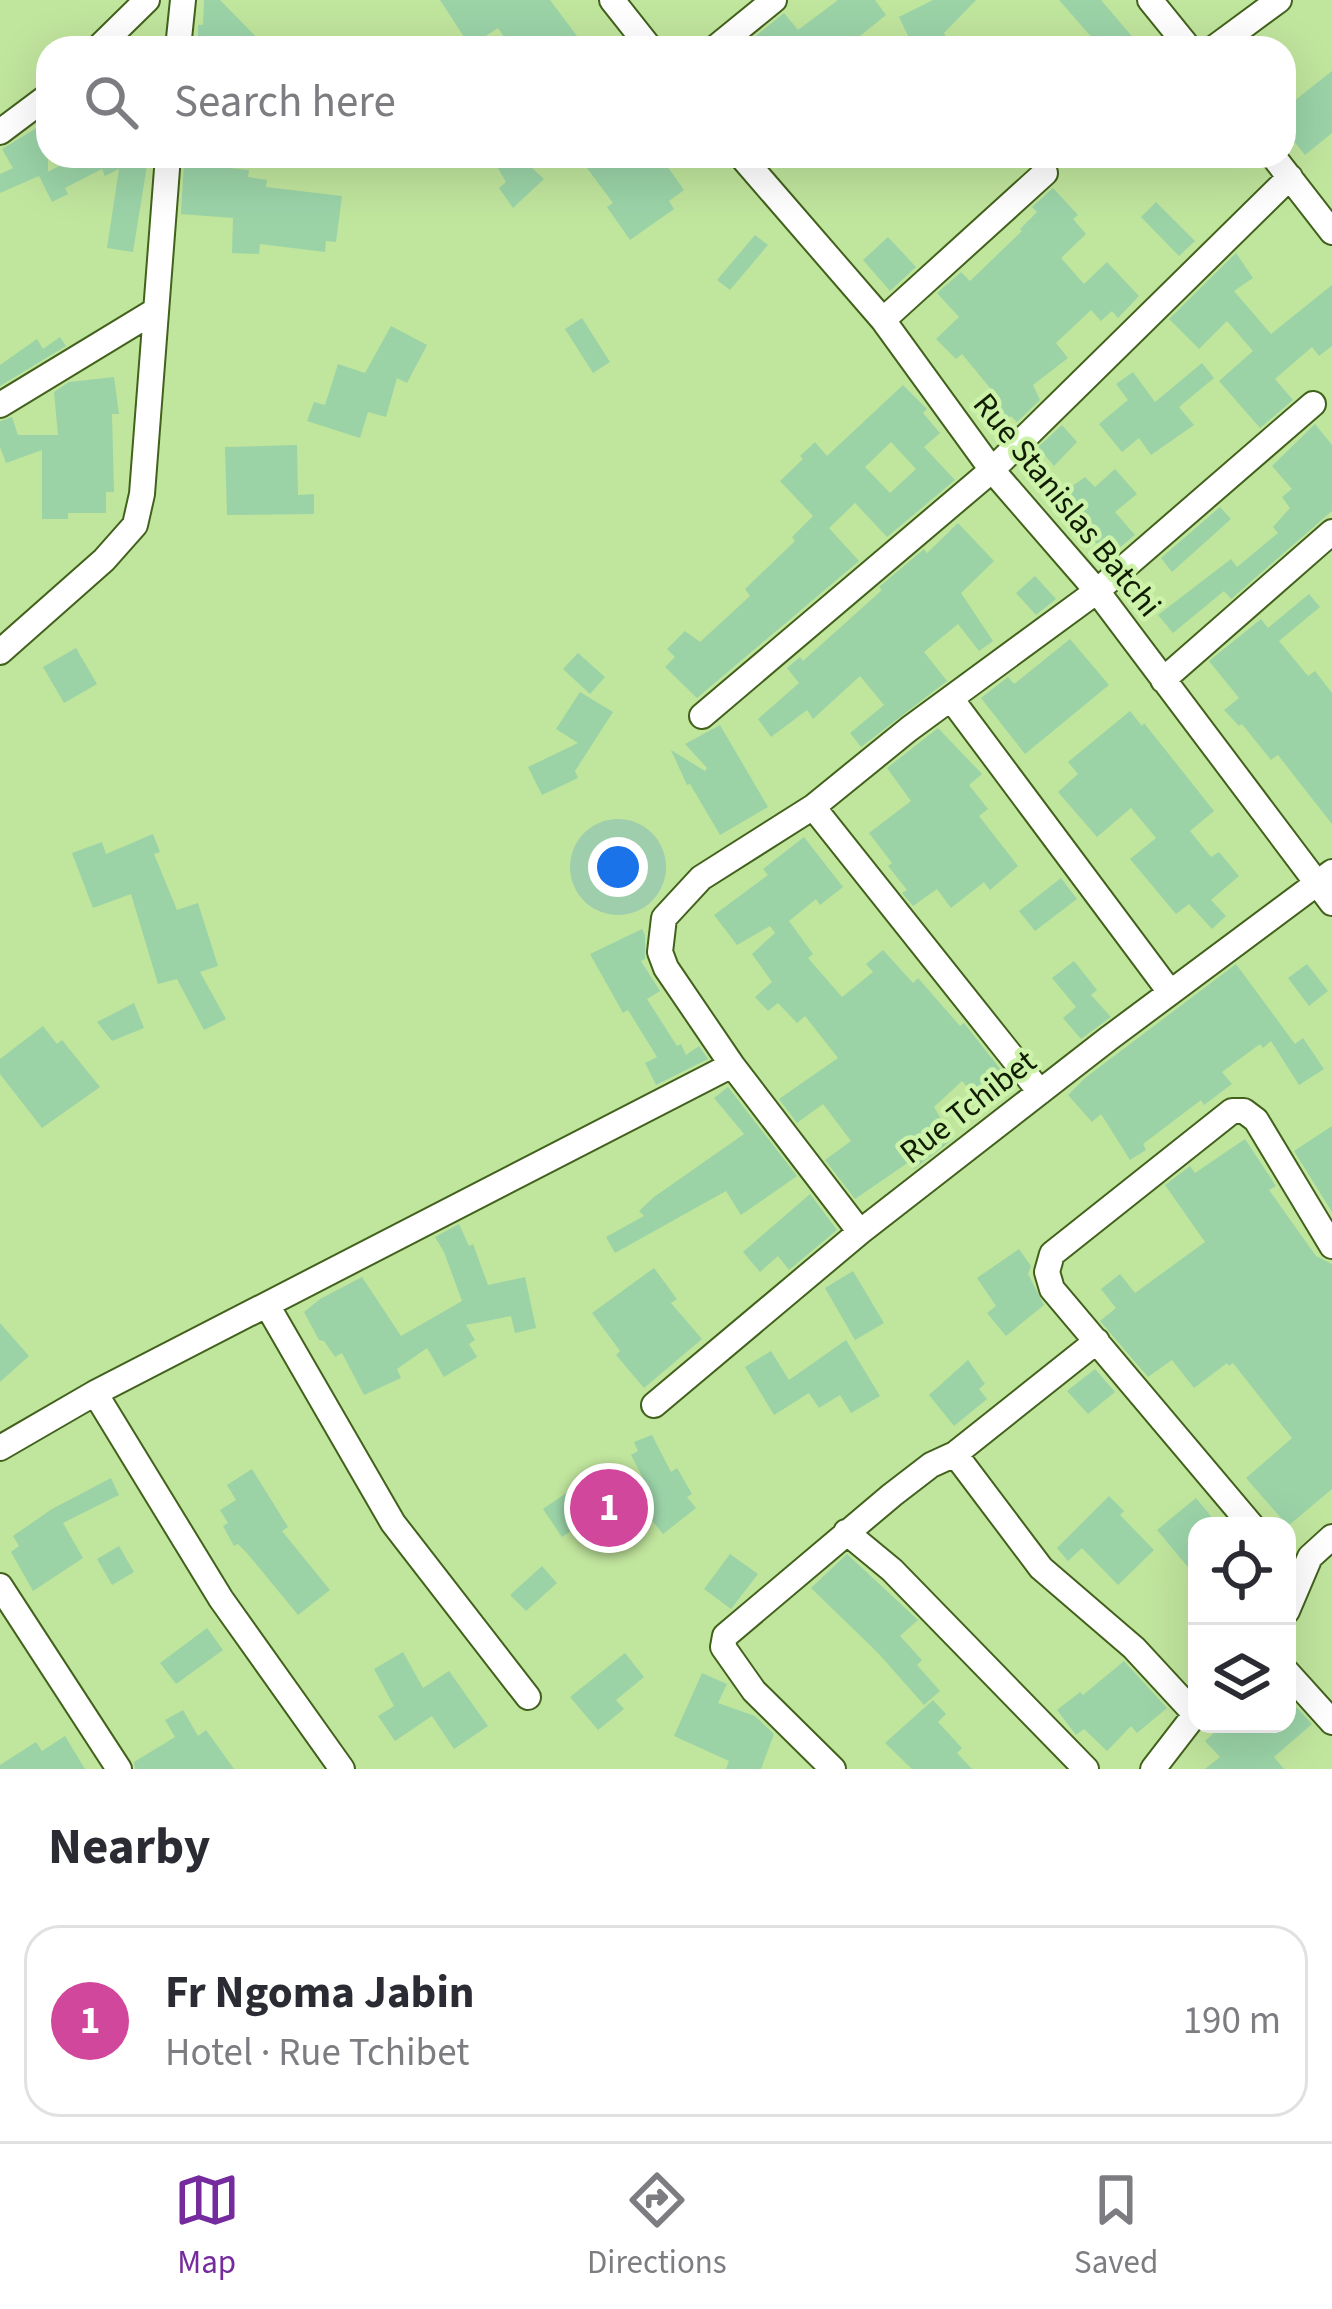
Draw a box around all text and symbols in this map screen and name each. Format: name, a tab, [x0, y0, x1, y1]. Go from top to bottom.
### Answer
search box	[36, 36, 1296, 168]
icon: search	[78, 69, 144, 135]
text: Search here	[174, 70, 396, 134]
street label: Rue Stanislas Batchi	[962, 383, 1172, 627]
your location	[588, 837, 648, 897]
street label: Rue Tchibet	[890, 1039, 1046, 1175]
pin: 1	[570, 1463, 648, 1553]
map controls	[1188, 1517, 1296, 1733]
button: locate	[1188, 1517, 1296, 1625]
button: layers	[1188, 1625, 1296, 1733]
text: Nearby	[48, 1811, 210, 1883]
text: Fr Ngoma Jabin	[165, 1961, 475, 2025]
text: 1	[80, 1993, 100, 2049]
text: 190 m	[1183, 1993, 1281, 2049]
text: Hotel · Rue Tchibet	[165, 2025, 469, 2081]
tab: Map	[174, 2167, 240, 2286]
tab: Directions	[587, 2167, 727, 2286]
tab: Saved	[1074, 2167, 1158, 2286]

